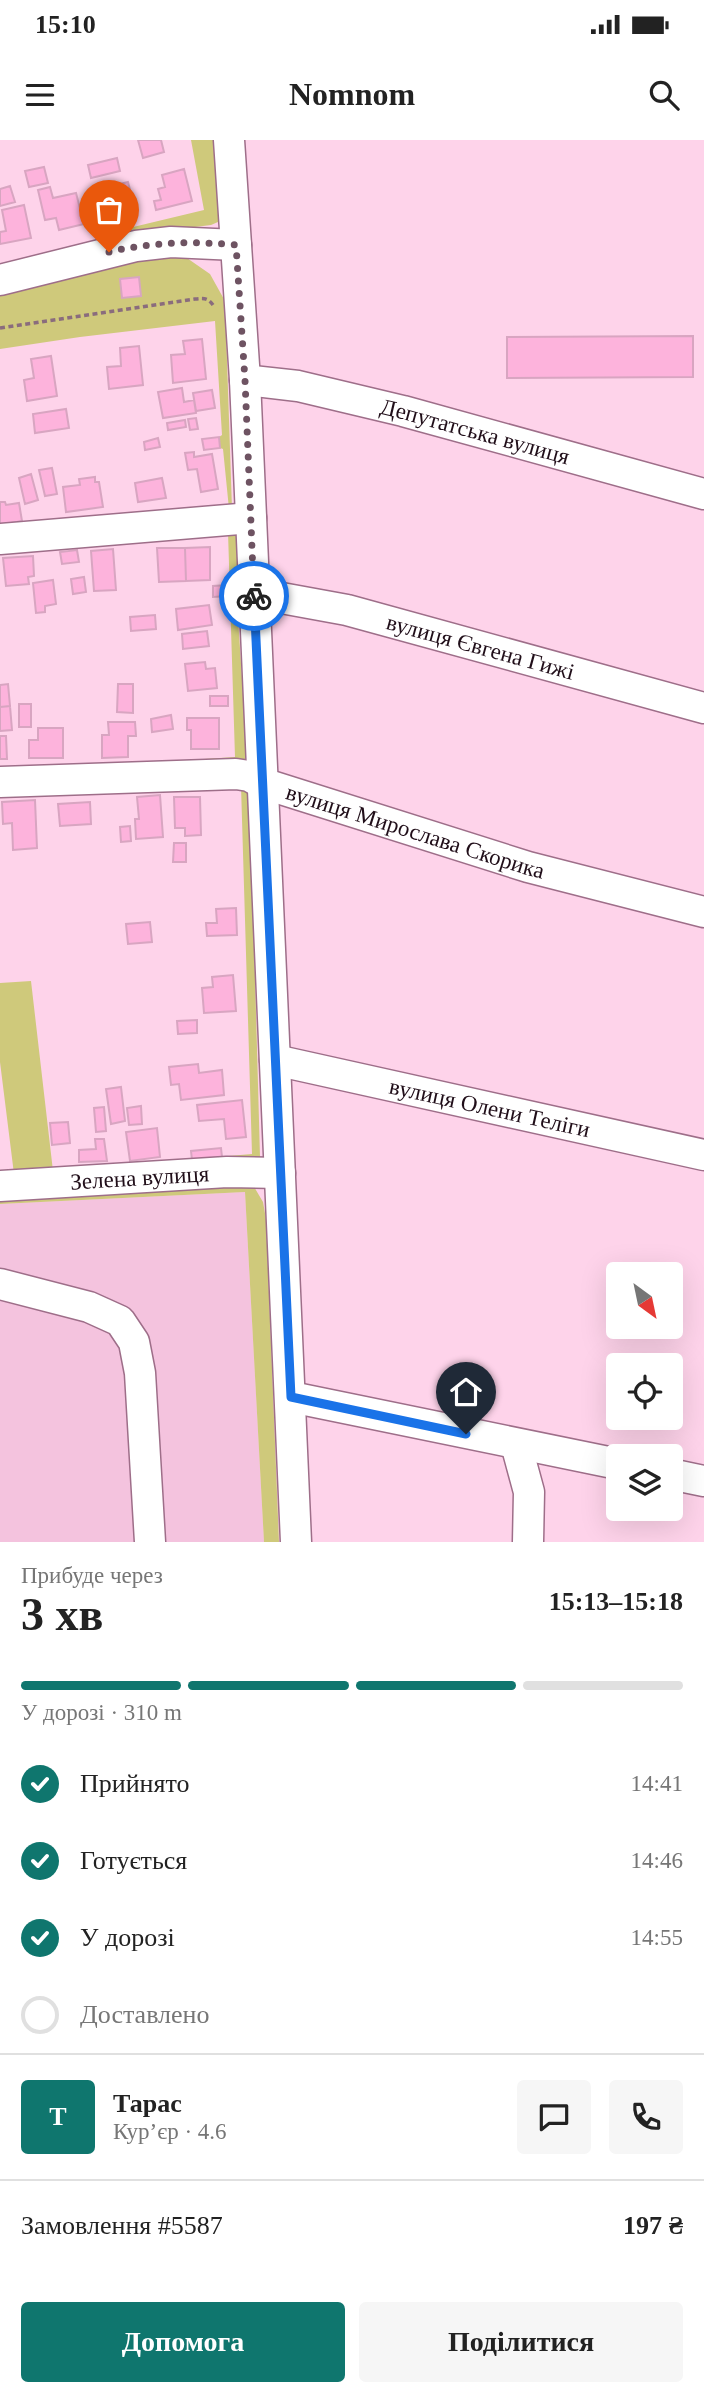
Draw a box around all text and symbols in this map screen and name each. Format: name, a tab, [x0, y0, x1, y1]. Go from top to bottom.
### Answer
text: 15:10	[35, 10, 96, 39]
icon: menu	[21, 76, 59, 114]
text: Nomnom	[289, 76, 415, 112]
icon: search	[645, 76, 683, 114]
pin	[79, 180, 139, 252]
icon: bag	[90, 191, 128, 229]
street label: Депутатська вулиця	[378, 394, 573, 469]
courier	[219, 561, 289, 631]
icon: bike	[235, 577, 273, 615]
street label: вулиця Євгена Гижі	[384, 609, 577, 685]
street label: вулиця Мирослава Скорика	[283, 779, 547, 884]
street label: вулиця Олени Теліги	[387, 1074, 592, 1142]
street label: Зелена вулиця	[70, 1161, 210, 1195]
north arrow	[606, 1262, 682, 1339]
map controls	[606, 1262, 683, 1521]
button: locate	[606, 1353, 683, 1430]
pin	[436, 1362, 496, 1434]
icon: home	[447, 1373, 485, 1411]
button: layers	[606, 1444, 683, 1521]
text: Прибуде через	[21, 1563, 163, 1588]
text: 15:13–15:18	[549, 1587, 683, 1616]
text: 3 хв	[21, 1589, 103, 1640]
text: У дорозі · 310 m	[21, 1700, 182, 1725]
icon: check	[21, 1765, 59, 1803]
text: Прийнято	[80, 1769, 190, 1798]
text: 14:41	[631, 1771, 683, 1796]
icon: check	[21, 1842, 59, 1880]
text: Готується	[80, 1846, 187, 1875]
text: 14:46	[631, 1848, 683, 1873]
icon: check	[21, 1919, 59, 1957]
text: У дорозі	[80, 1923, 175, 1952]
text: 14:55	[631, 1925, 683, 1950]
text: Доставлено	[80, 2000, 210, 2029]
button: chat	[517, 2080, 591, 2154]
button: phone	[609, 2080, 683, 2154]
text: Тарас	[113, 2089, 182, 2118]
text: Т	[49, 2102, 67, 2131]
text: Кур’єр · 4.6	[113, 2119, 227, 2144]
text: Замовлення #5587	[21, 2211, 223, 2240]
text: 197 ₴	[623, 2211, 683, 2240]
button: Допомога	[21, 2302, 345, 2382]
button: Поділитися	[359, 2302, 683, 2382]

